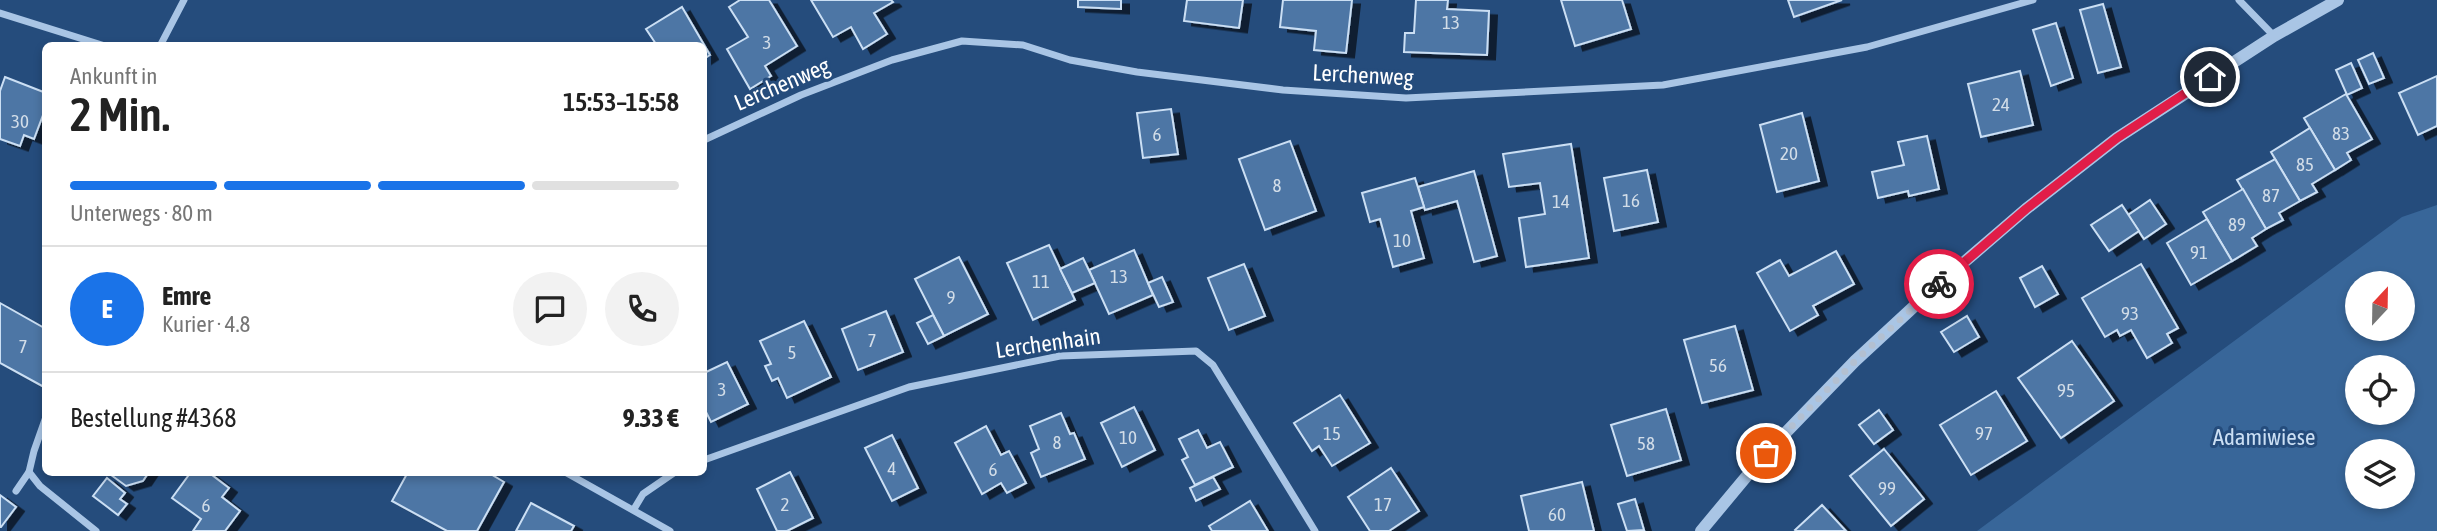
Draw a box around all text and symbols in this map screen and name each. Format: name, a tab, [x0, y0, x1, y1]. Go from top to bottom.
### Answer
house number: 13	[1442, 11, 1460, 33]
house number: 3	[763, 31, 771, 53]
pin	[2180, 47, 2240, 107]
street label: Lerchenweg	[730, 52, 834, 116]
icon: home	[2191, 58, 2229, 96]
street label: Lerchenweg	[1312, 59, 1414, 91]
text: Ankunft in	[70, 63, 157, 89]
text: 15:53–15:58	[563, 87, 679, 117]
text: 2 Min.	[70, 88, 170, 141]
house number: 24	[1992, 93, 2010, 115]
house number: 30	[11, 110, 29, 132]
house number: 83	[2332, 122, 2350, 144]
house number: 6	[1153, 123, 1162, 145]
house number: 20	[1780, 142, 1798, 164]
house number: 85	[2296, 153, 2314, 175]
house number: 8	[1273, 174, 1282, 196]
house number: 87	[2262, 184, 2280, 206]
house number: 16	[1622, 189, 1640, 211]
house number: 14	[1552, 190, 1570, 212]
text: Unterwegs · 80 m	[70, 200, 213, 226]
house number: 89	[2228, 213, 2246, 235]
house number: 10	[1393, 229, 1411, 251]
house number: 91	[2190, 241, 2208, 263]
courier	[1904, 249, 1974, 319]
house number: 13	[1110, 265, 1128, 287]
icon: bike	[1920, 265, 1958, 303]
house number: 11	[1032, 270, 1050, 292]
north arrow	[2345, 271, 2415, 341]
map controls	[2345, 271, 2415, 509]
button: chat	[513, 272, 587, 346]
button: phone	[605, 272, 679, 346]
text: Emre	[162, 281, 211, 311]
house number: 9	[947, 286, 956, 308]
text: E	[101, 294, 113, 324]
house number: 93	[2121, 302, 2139, 324]
text: Kurier · 4.8	[162, 311, 250, 337]
street label: Lerchenhain	[994, 323, 1102, 363]
house number: 7	[868, 329, 876, 351]
house number: 7	[19, 335, 27, 357]
house number: 5	[788, 341, 796, 363]
house number: 56	[1709, 354, 1727, 376]
button: locate	[2345, 355, 2415, 425]
house number: 3	[718, 378, 726, 400]
house number: 95	[2057, 379, 2075, 401]
text: Bestellung #4368	[70, 403, 236, 433]
text: 9.33 €	[622, 403, 679, 433]
house number: 15	[1323, 422, 1341, 444]
house number: 97	[1975, 422, 1993, 444]
pin	[1736, 423, 1796, 483]
park label: Adamiwiese	[2213, 424, 2315, 450]
house number: 10	[1119, 426, 1137, 448]
house number: 8	[1053, 431, 1062, 453]
house number: 58	[1637, 432, 1655, 454]
icon: bag	[1747, 434, 1785, 472]
button: layers	[2345, 439, 2415, 509]
house number: 4	[888, 457, 897, 479]
house number: 6	[989, 458, 998, 480]
house number: 99	[1878, 477, 1896, 499]
house number: 2	[781, 493, 789, 515]
house number: 17	[1374, 493, 1392, 515]
house number: 6	[202, 494, 211, 516]
house number: 60	[1548, 503, 1566, 525]

